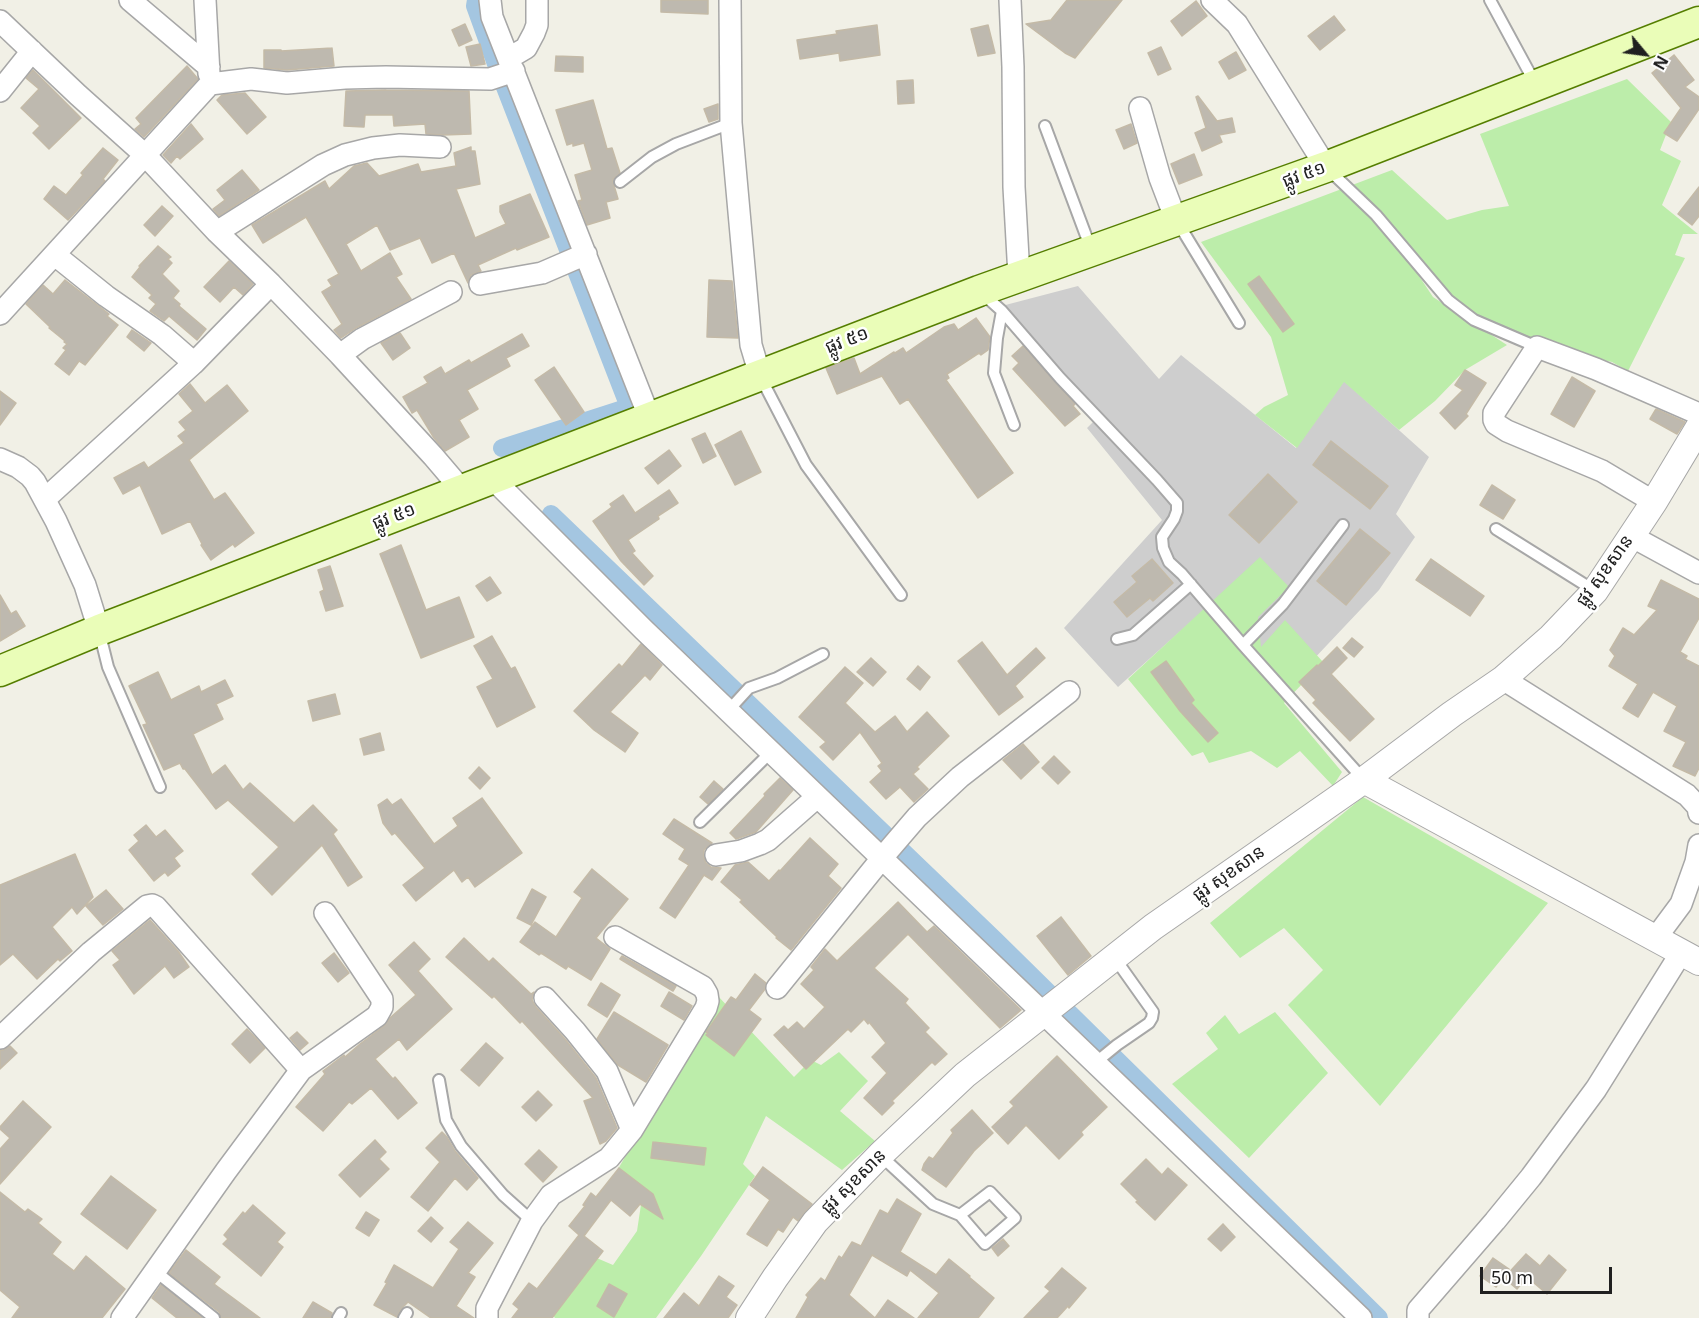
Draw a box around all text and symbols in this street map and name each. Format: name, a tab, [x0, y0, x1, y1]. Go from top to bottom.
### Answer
north arrow	[1615, 24, 1675, 84]
text: N	[1648, 52, 1674, 74]
street label: ផ្លូវ ៥១	[1279, 157, 1329, 193]
street label: ផ្លូវ ៥១	[822, 323, 872, 359]
street label: ផ្លូវ ៥១	[369, 499, 419, 535]
street label: ផ្លូវ សុខសាន	[1572, 531, 1638, 611]
street label: ផ្លូវ សុខសាន	[1189, 841, 1269, 907]
street label: ផ្លូវ សុខសាន	[817, 1145, 891, 1219]
scale bar	[1483, 1255, 1615, 1293]
text: 50 m	[1491, 1265, 1533, 1289]

